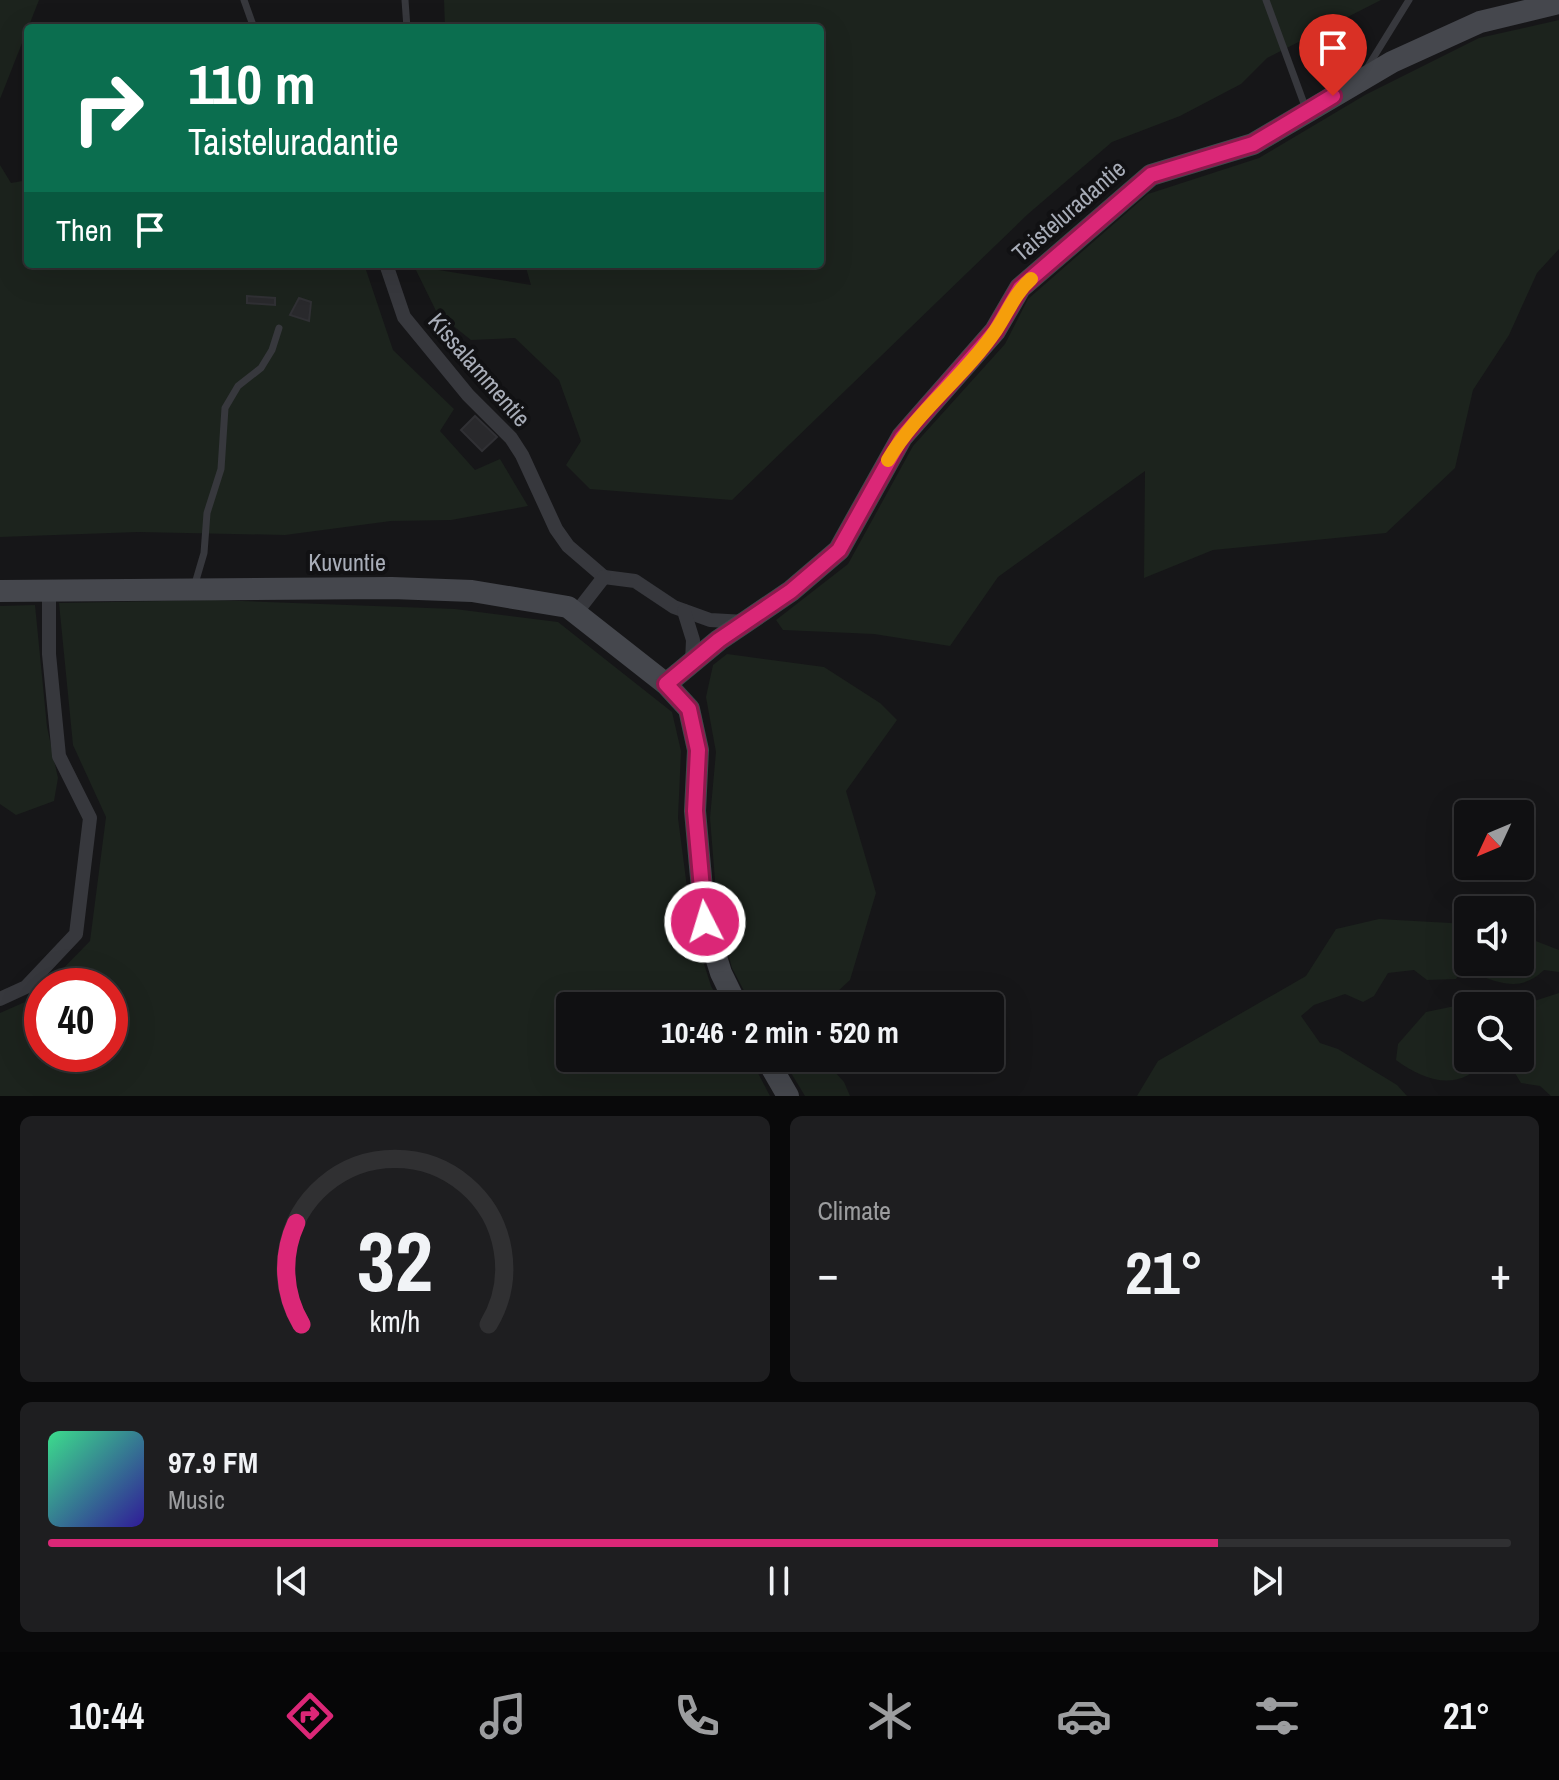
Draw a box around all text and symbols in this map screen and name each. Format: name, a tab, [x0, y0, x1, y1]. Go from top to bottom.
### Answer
pin	[1299, 14.0, 1367, 96]
icon: arrive	[1311, 26, 1355, 70]
text: 110 m	[188, 46, 316, 121]
icon: right	[56, 56, 160, 160]
text: Taisteluradantie	[188, 118, 399, 166]
street label: Taisteluradantie	[1005, 152, 1132, 268]
icon: arrive	[128, 208, 172, 252]
text: Then	[56, 210, 112, 250]
street label: Kissalammentie	[421, 306, 538, 433]
street label: Kuvuntie	[308, 546, 386, 578]
north arrow	[1454, 800, 1534, 880]
map controls	[1454, 800, 1534, 1072]
position arrow	[663, 880, 747, 964]
button: sound	[1454, 896, 1534, 976]
speed limit sign: 40	[24, 968, 128, 1072]
button: search	[1454, 992, 1534, 1072]
text: 10:46 · 2 min · 520 m	[661, 1012, 899, 1052]
text: Climate	[818, 1193, 891, 1228]
text: 32	[357, 1205, 433, 1317]
text: 21°	[1125, 1232, 1204, 1313]
text: −	[818, 1243, 839, 1303]
text: +	[1490, 1243, 1511, 1303]
text: km/h	[369, 1302, 420, 1341]
text: 97.9 FM	[168, 1442, 258, 1482]
text: Music	[168, 1482, 225, 1517]
icon: previous	[270, 1559, 314, 1603]
icon: pause	[757, 1559, 801, 1603]
icon: next	[1245, 1559, 1289, 1603]
icon: directions	[282, 1688, 338, 1744]
icon: music	[475, 1688, 531, 1744]
icon: phone	[669, 1688, 725, 1744]
icon: climate	[862, 1688, 918, 1744]
icon: car	[1056, 1688, 1112, 1744]
icon: filters	[1249, 1688, 1305, 1744]
text: 10:44	[69, 1692, 144, 1740]
text: 21°	[1443, 1692, 1490, 1740]

